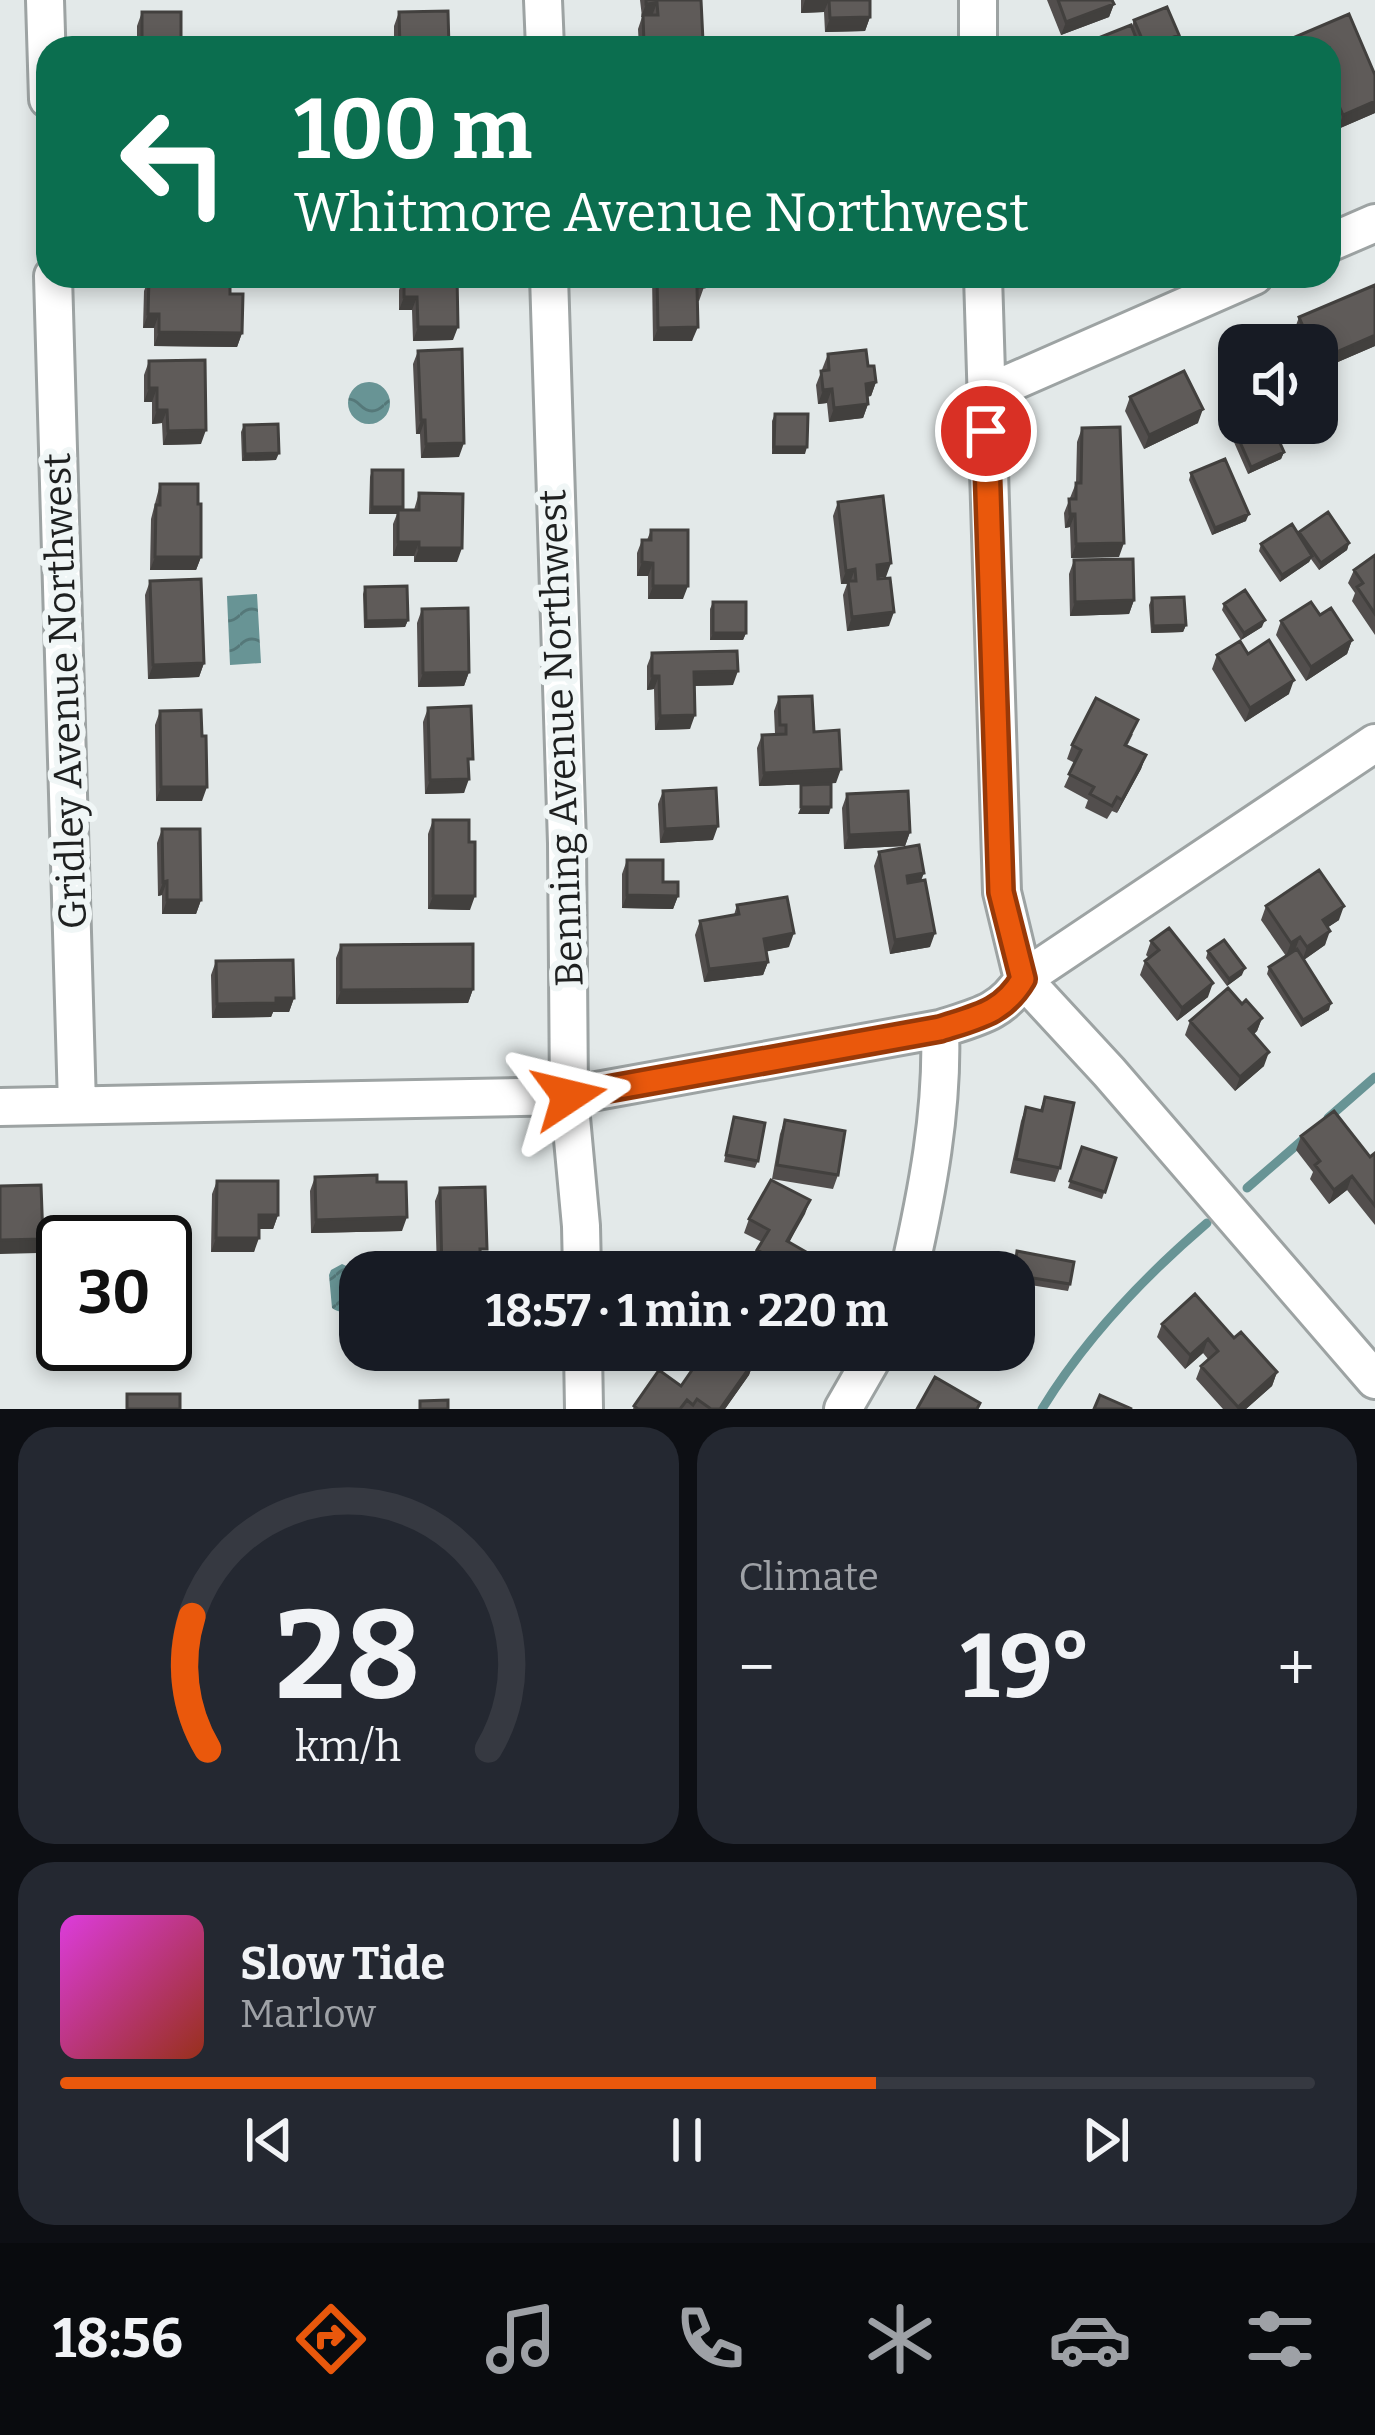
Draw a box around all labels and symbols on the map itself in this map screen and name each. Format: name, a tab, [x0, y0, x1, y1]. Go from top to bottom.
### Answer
pin	[935, 380, 1037, 482]
street label: Gridley Avenue Northwest	[34, 452, 96, 930]
street label: Benning Avenue Northwest	[529, 489, 593, 987]
position arrow	[506, 1033, 632, 1159]
speed limit sign: 30	[36, 1215, 192, 1371]

